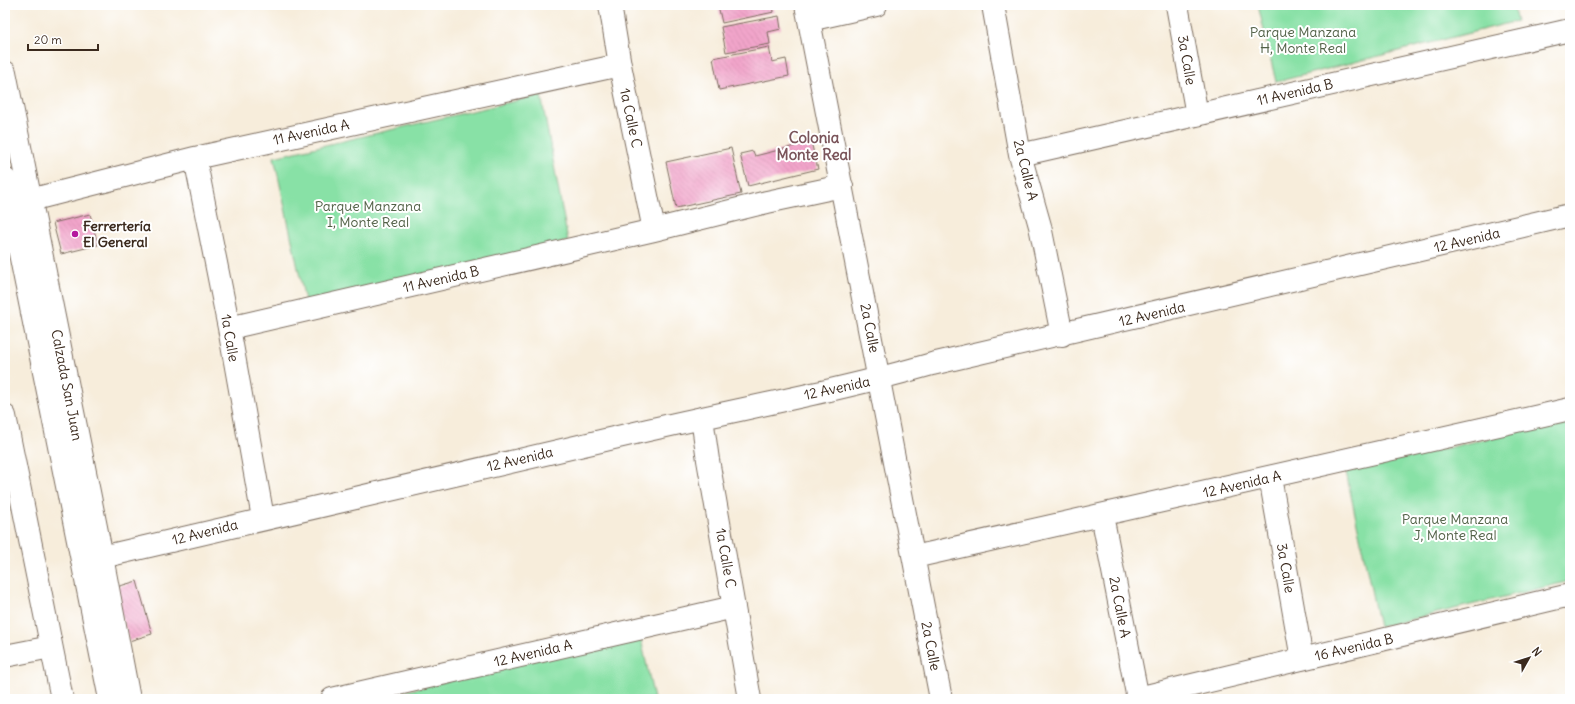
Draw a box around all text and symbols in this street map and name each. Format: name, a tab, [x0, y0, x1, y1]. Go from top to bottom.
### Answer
park label: Parque Manzana H, Monte Real	[1250, 23, 1356, 57]
scale bar	[28, 26, 98, 52]
text: 20 m	[34, 32, 62, 47]
street label: 3a Calle	[1174, 34, 1200, 86]
street label: 11 Avenida B	[1255, 74, 1335, 110]
street label: 1a Calle C	[616, 87, 646, 149]
street label: 11 Avenida A	[271, 115, 351, 149]
district label: Colonia Monte Real	[777, 128, 851, 164]
street label: 2a Calle A	[1010, 138, 1042, 202]
park label: Parque Manzana I, Monte Real	[315, 197, 421, 231]
place label: Ferrertería El General	[83, 217, 151, 251]
street label: 12 Avenida	[1432, 224, 1502, 256]
marker: Ferrertería El General	[70, 229, 80, 239]
street label: 11 Avenida B	[401, 261, 481, 297]
street label: 12 Avenida	[1117, 298, 1187, 330]
street label: 2a Calle	[856, 302, 884, 354]
street label: 1a Calle	[217, 313, 243, 363]
street label: Calzada San Juan	[47, 328, 87, 442]
street label: 12 Avenida	[802, 372, 872, 404]
street label: 12 Avenida	[485, 443, 555, 475]
street label: 12 Avenida A	[1201, 466, 1283, 502]
park label: Parque Manzana J, Monte Real	[1402, 510, 1508, 544]
street label: 12 Avenida	[170, 515, 240, 549]
street label: 1a Calle C	[712, 527, 740, 589]
street label: 3a Calle	[1273, 542, 1299, 594]
street label: 2a Calle A	[1105, 575, 1135, 639]
street label: 2a Calle	[917, 620, 945, 672]
street label: 16 Avenida B	[1313, 629, 1395, 665]
street label: 12 Avenida A	[492, 635, 574, 671]
north arrow	[1509, 638, 1549, 678]
text: N	[1529, 644, 1545, 659]

